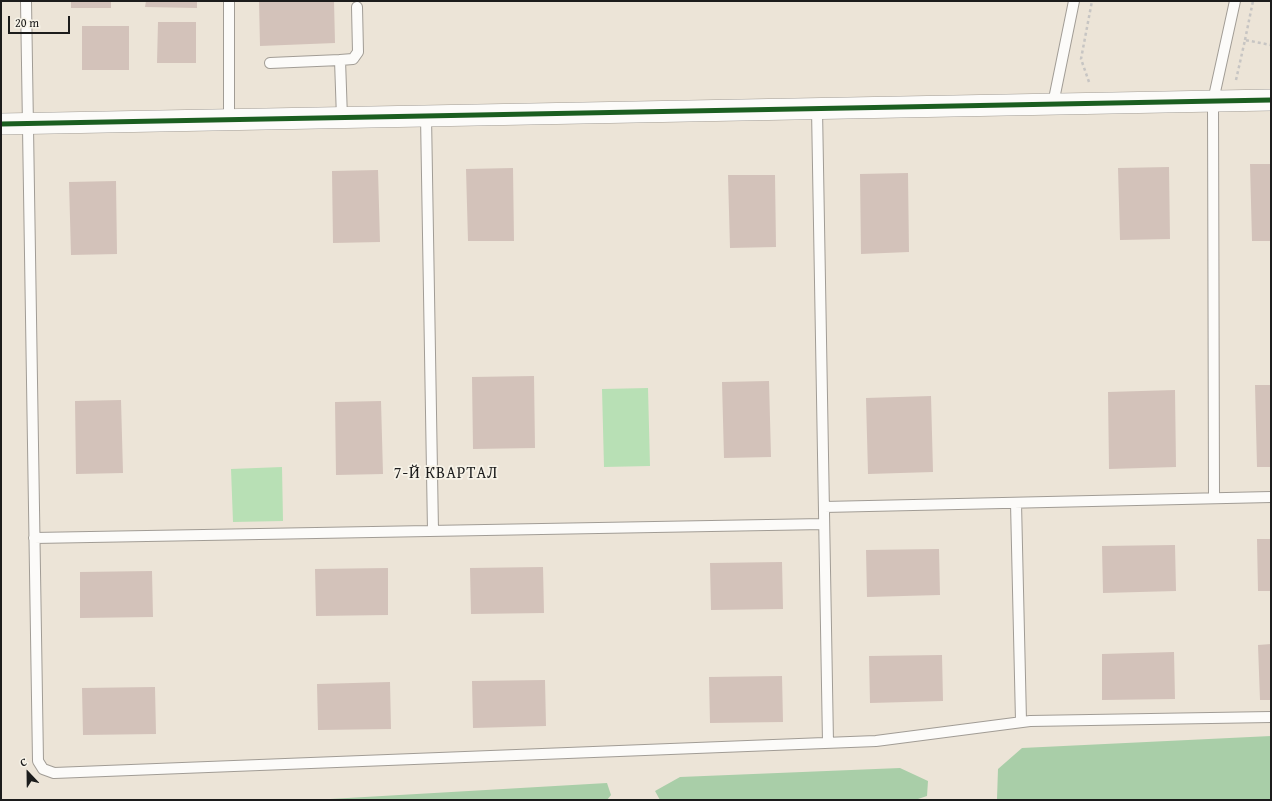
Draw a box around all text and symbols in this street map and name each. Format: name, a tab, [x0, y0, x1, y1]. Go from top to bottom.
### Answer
scale bar	[10, 8, 72, 34]
text: 20 m	[15, 14, 39, 31]
district label: 7-Й КВАРТАЛ	[394, 464, 498, 484]
north arrow	[8, 753, 48, 793]
text: С	[18, 753, 29, 770]

